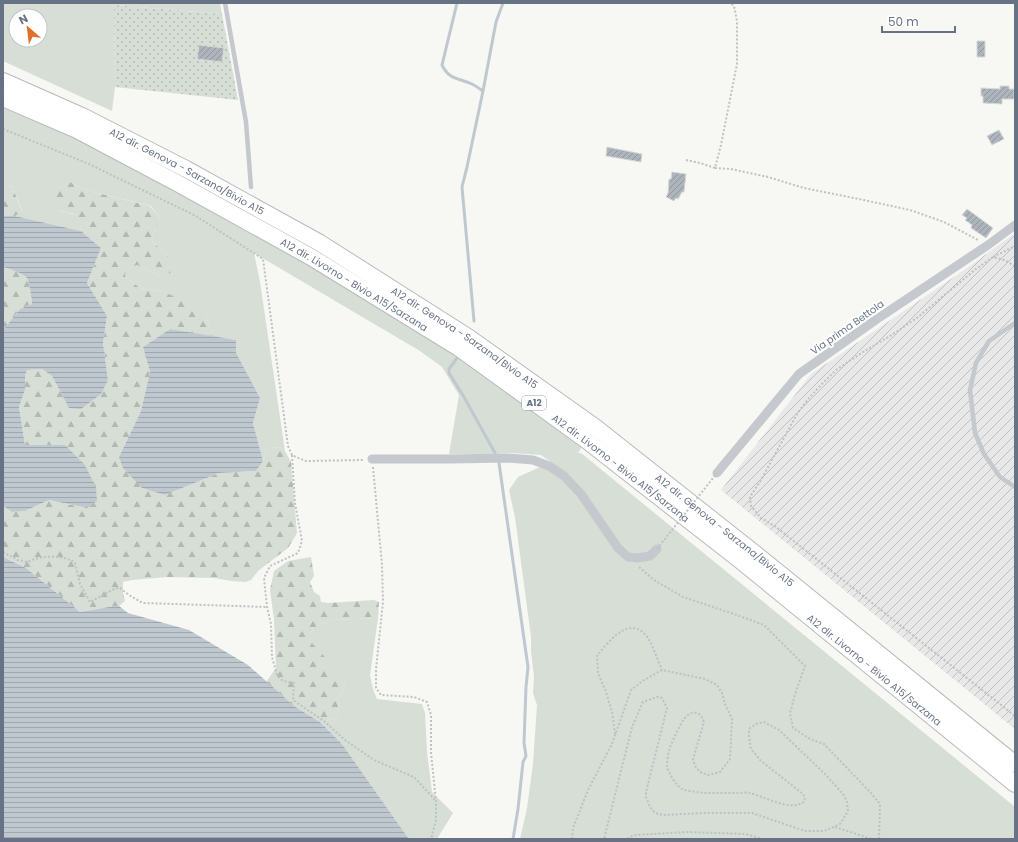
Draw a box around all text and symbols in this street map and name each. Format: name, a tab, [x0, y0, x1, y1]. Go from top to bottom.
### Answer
north arrow	[8, 8, 48, 48]
scale bar	[882, 8, 955, 34]
text: N	[16, 10, 31, 28]
text: 50 m	[888, 13, 919, 30]
street label: A12 dir. Genova - Sarzana/Bivio A15	[107, 124, 267, 219]
street label: A12 dir. Livorno - Bivio A15/Sarzana	[277, 234, 431, 335]
street label: A12 dir. Genova - Sarzana/Bivio A15	[388, 283, 541, 392]
street label: Via prima Bettola	[808, 296, 887, 358]
road number: A12	[522, 396, 546, 410]
street label: A12 dir. Livorno - Bivio A15/Sarzana	[549, 411, 692, 526]
street label: A12 dir. Genova - Sarzana/Bivio A15	[652, 470, 797, 590]
street label: A12 dir. Livorno - Bivio A15/Sarzana	[803, 610, 945, 729]

